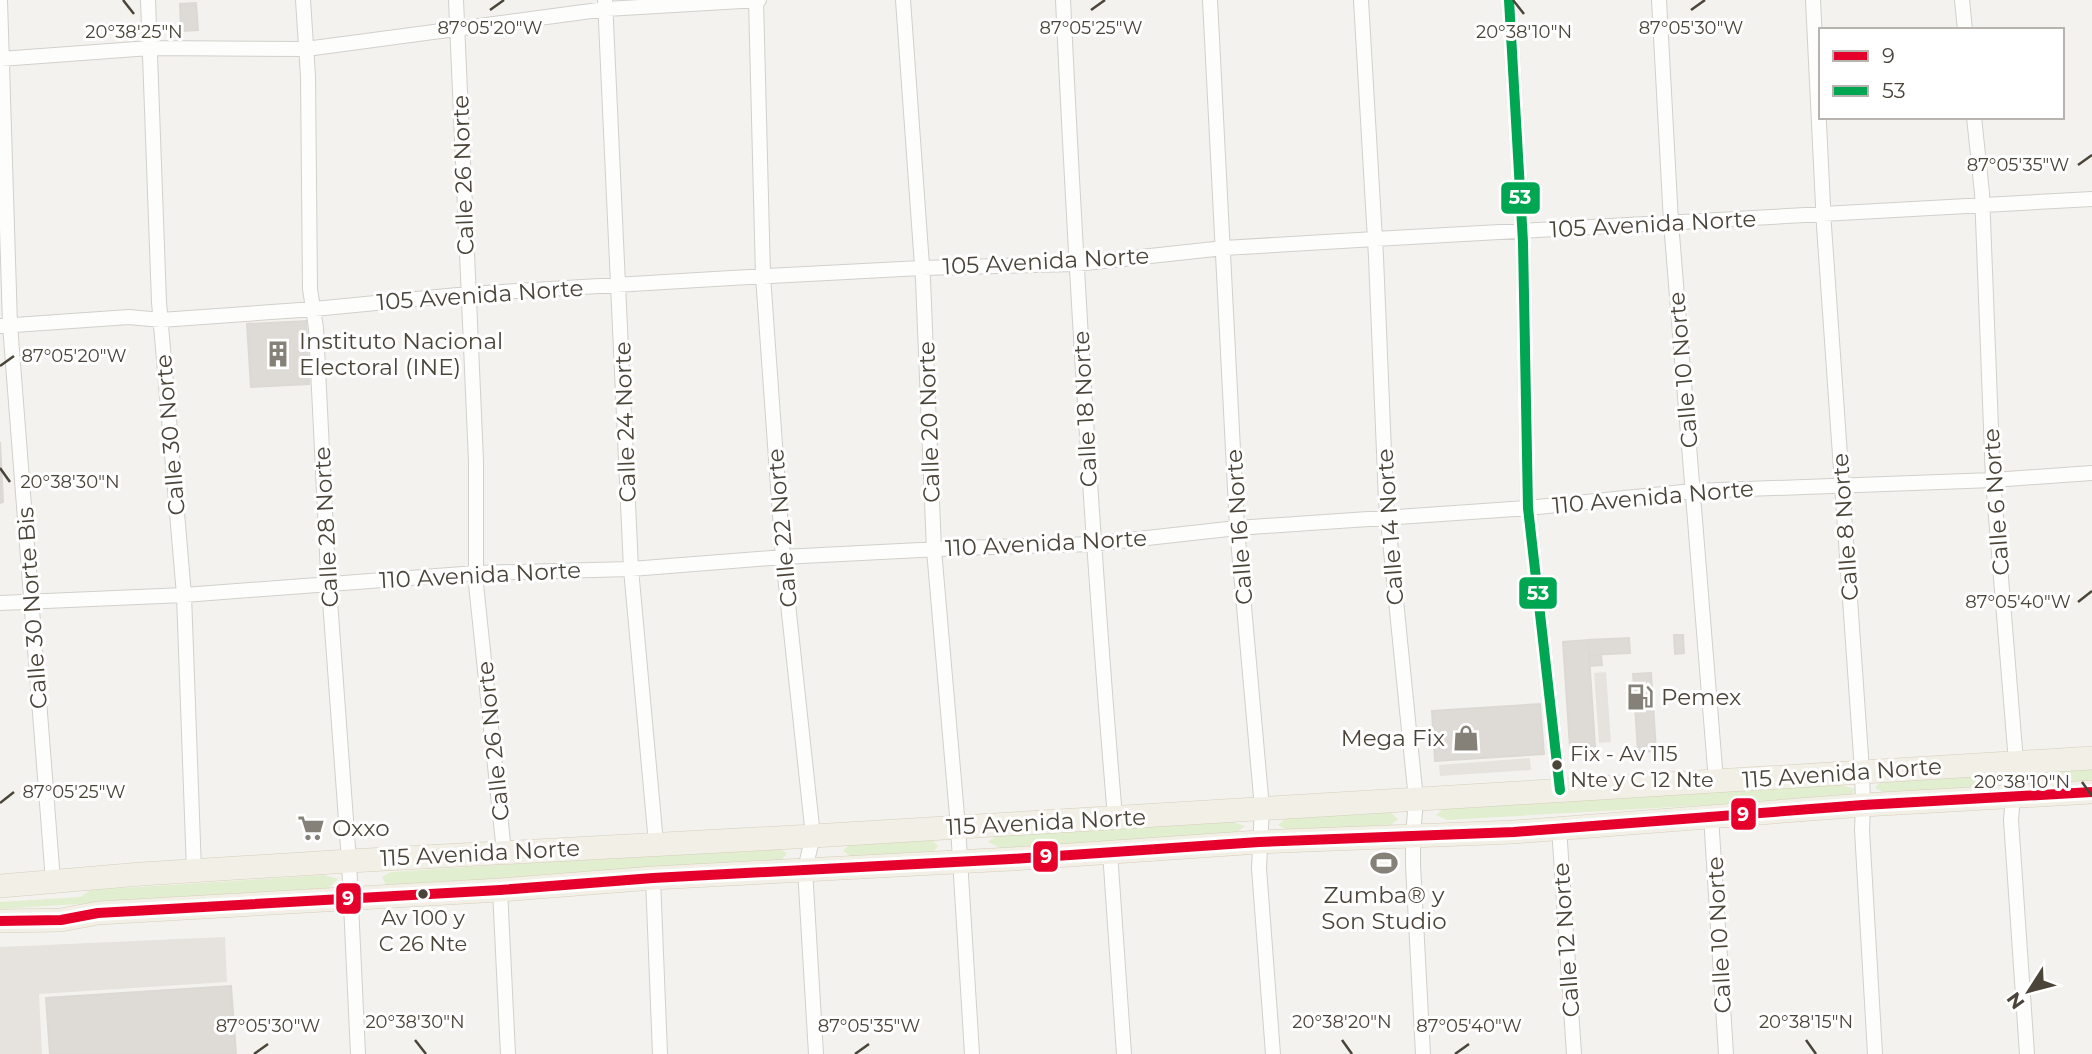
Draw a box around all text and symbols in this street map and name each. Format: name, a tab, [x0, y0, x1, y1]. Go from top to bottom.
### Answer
text: 87°05'20"W	[438, 17, 542, 39]
text: 87°05'25"W	[1039, 17, 1143, 39]
text: 87°05'30"W	[1639, 17, 1743, 39]
text: 20°38'25"N	[85, 21, 183, 43]
text: 20°38'10"N	[1476, 21, 1572, 43]
legend	[1819, 28, 2064, 119]
text: 9	[1882, 43, 1895, 68]
text: 53	[1882, 78, 1906, 103]
street label: Calle 26 Norte	[446, 94, 480, 256]
text: 87°05'35"W	[1967, 154, 2069, 176]
line badge: 53	[1500, 181, 1541, 215]
text: 53	[1509, 186, 1531, 209]
street label: 105 Avenida Norte	[1549, 205, 1757, 243]
street label: 105 Avenida Norte	[942, 242, 1150, 280]
street label: 105 Avenida Norte	[376, 274, 584, 316]
street label: Calle 10 Norte	[1662, 291, 1704, 449]
place label: Instituto Nacional Electoral (INE)	[299, 327, 503, 381]
street label: Calle 18 Norte	[1067, 330, 1103, 488]
building icon: Instituto Nacional Electoral (INE)	[263, 339, 293, 369]
street label: Calle 24 Norte	[608, 341, 642, 503]
street label: Calle 20 Norte	[912, 341, 946, 503]
text: 87°05'20"W	[22, 345, 126, 367]
street label: Calle 30 Norte	[149, 353, 191, 517]
street label: Calle 6 Norte	[1977, 427, 2015, 577]
street label: Calle 28 Norte	[308, 446, 344, 608]
street label: Calle 22 Norte	[761, 447, 803, 609]
street label: Calle 16 Norte	[1220, 448, 1258, 606]
street label: Calle 14 Norte	[1371, 448, 1409, 606]
street label: Calle 8 Norte	[1826, 452, 1864, 602]
text: 20°38'30"N	[20, 471, 120, 493]
street label: 110 Avenida Norte	[1551, 474, 1755, 520]
street label: Calle 30 Norte Bis	[11, 506, 53, 710]
street label: 110 Avenida Norte	[944, 524, 1148, 562]
street label: 110 Avenida Norte	[378, 556, 582, 594]
line badge: 53	[1518, 576, 1558, 610]
text: 53	[1527, 582, 1549, 605]
text: 87°05'40"W	[1965, 591, 2071, 613]
street label: Calle 26 Norte	[471, 660, 515, 822]
fuel station icon: Pemex	[1625, 682, 1655, 712]
place label: Pemex	[1661, 683, 1741, 711]
shop icon: Mega Fix	[1451, 723, 1481, 753]
place label: Mega Fix	[1341, 724, 1445, 752]
place label: Fix - Av 115 Nte y C 12 Nte	[1570, 741, 1714, 792]
street label: 115 Avenida Norte	[1741, 752, 1943, 794]
marker: Fix - Av 115 Nte y C 12 Nte	[1550, 758, 1564, 772]
text: 20°38'10"N	[1974, 771, 2070, 793]
text: 87°05'25"W	[22, 781, 126, 803]
line badge: 9	[1730, 797, 1757, 831]
street label: 115 Avenida Norte	[945, 803, 1147, 841]
text: 9	[1737, 803, 1749, 826]
supermarket icon: Oxxo	[296, 813, 326, 843]
place label: Oxxo	[332, 814, 390, 842]
street label: 115 Avenida Norte	[379, 834, 581, 872]
line badge: 9	[1032, 840, 1059, 873]
text: 9	[1040, 845, 1052, 868]
sports icon: Zumba® y Son Studio	[1369, 848, 1399, 878]
street label: Calle 10 Norte	[1701, 856, 1737, 1014]
street label: Calle 12 Norte	[1547, 862, 1585, 1018]
place label: Zumba® y Son Studio	[1321, 881, 1447, 935]
line badge: 9	[335, 882, 362, 915]
text: 9	[342, 887, 354, 910]
marker: Av 100 y C 26 Nte	[416, 887, 430, 901]
place label: Av 100 y C 26 Nte	[379, 905, 467, 956]
north arrow	[1994, 956, 2064, 1026]
text: N	[2002, 988, 2029, 1014]
text: 20°38'30"N	[365, 1011, 465, 1033]
text: 20°38'20"N	[1292, 1011, 1392, 1033]
text: 20°38'15"N	[1759, 1011, 1853, 1033]
text: 87°05'30"W	[216, 1015, 320, 1037]
text: 87°05'35"W	[818, 1015, 920, 1037]
text: 87°05'40"W	[1416, 1015, 1522, 1037]

